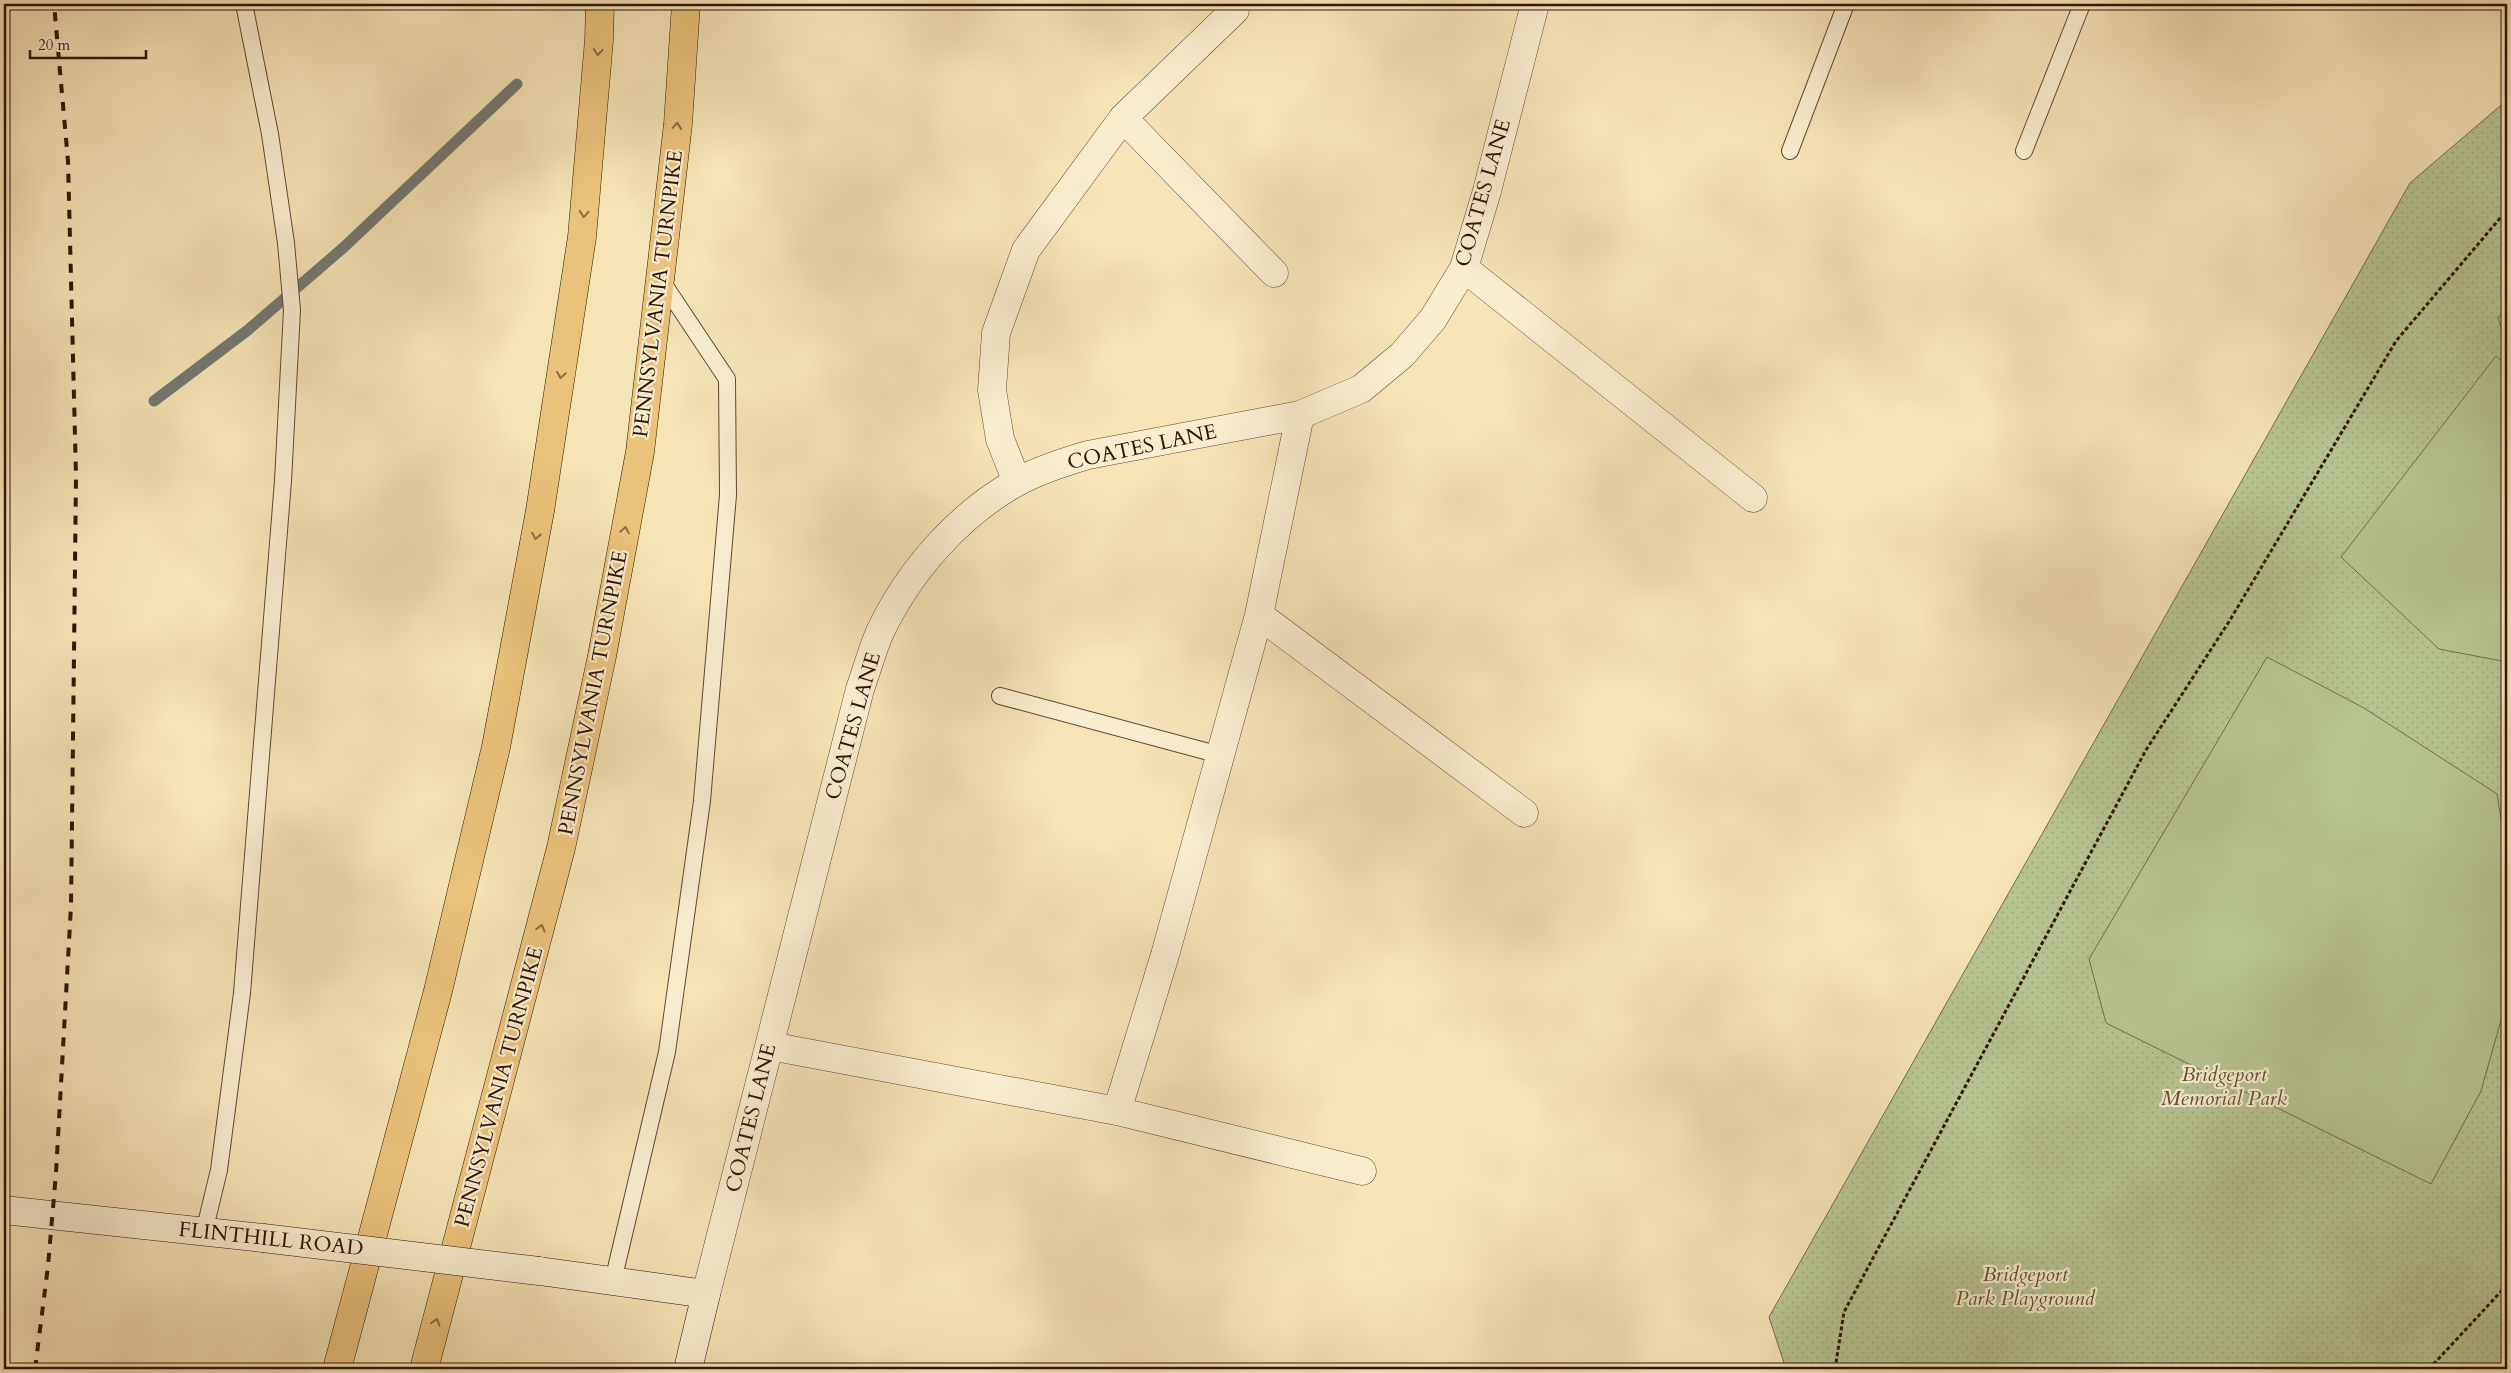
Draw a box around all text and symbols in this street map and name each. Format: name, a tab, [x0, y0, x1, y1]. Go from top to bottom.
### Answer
scale bar	[30, 28, 146, 60]
text: 20 m	[38, 35, 70, 55]
one-way arrow	[593, 49, 604, 57]
street label: COATES LANE	[1448, 116, 1518, 270]
one-way arrow	[672, 121, 683, 129]
street label: PENNSYLVANIA TURNPIKE	[626, 149, 690, 439]
one-way arrow	[578, 211, 589, 219]
one-way arrow	[556, 371, 566, 379]
street label: COATES LANE	[1065, 417, 1219, 477]
one-way arrow	[620, 525, 630, 534]
one-way arrow	[531, 531, 541, 540]
street label: PENNSYLVANIA TURNPIKE	[551, 548, 635, 838]
street label: COATES LANE	[818, 649, 888, 803]
one-way arrow	[535, 925, 545, 933]
street label: PENNSYLVANIA TURNPIKE	[448, 943, 550, 1230]
street label: COATES LANE	[719, 1041, 783, 1195]
park label: Bridgeport Memorial Park	[2161, 1060, 2288, 1113]
street label: FLINTHILL ROAD	[177, 1215, 365, 1263]
park label: Bridgeport Park Playground	[1955, 1260, 2095, 1313]
one-way arrow	[431, 1319, 441, 1327]

